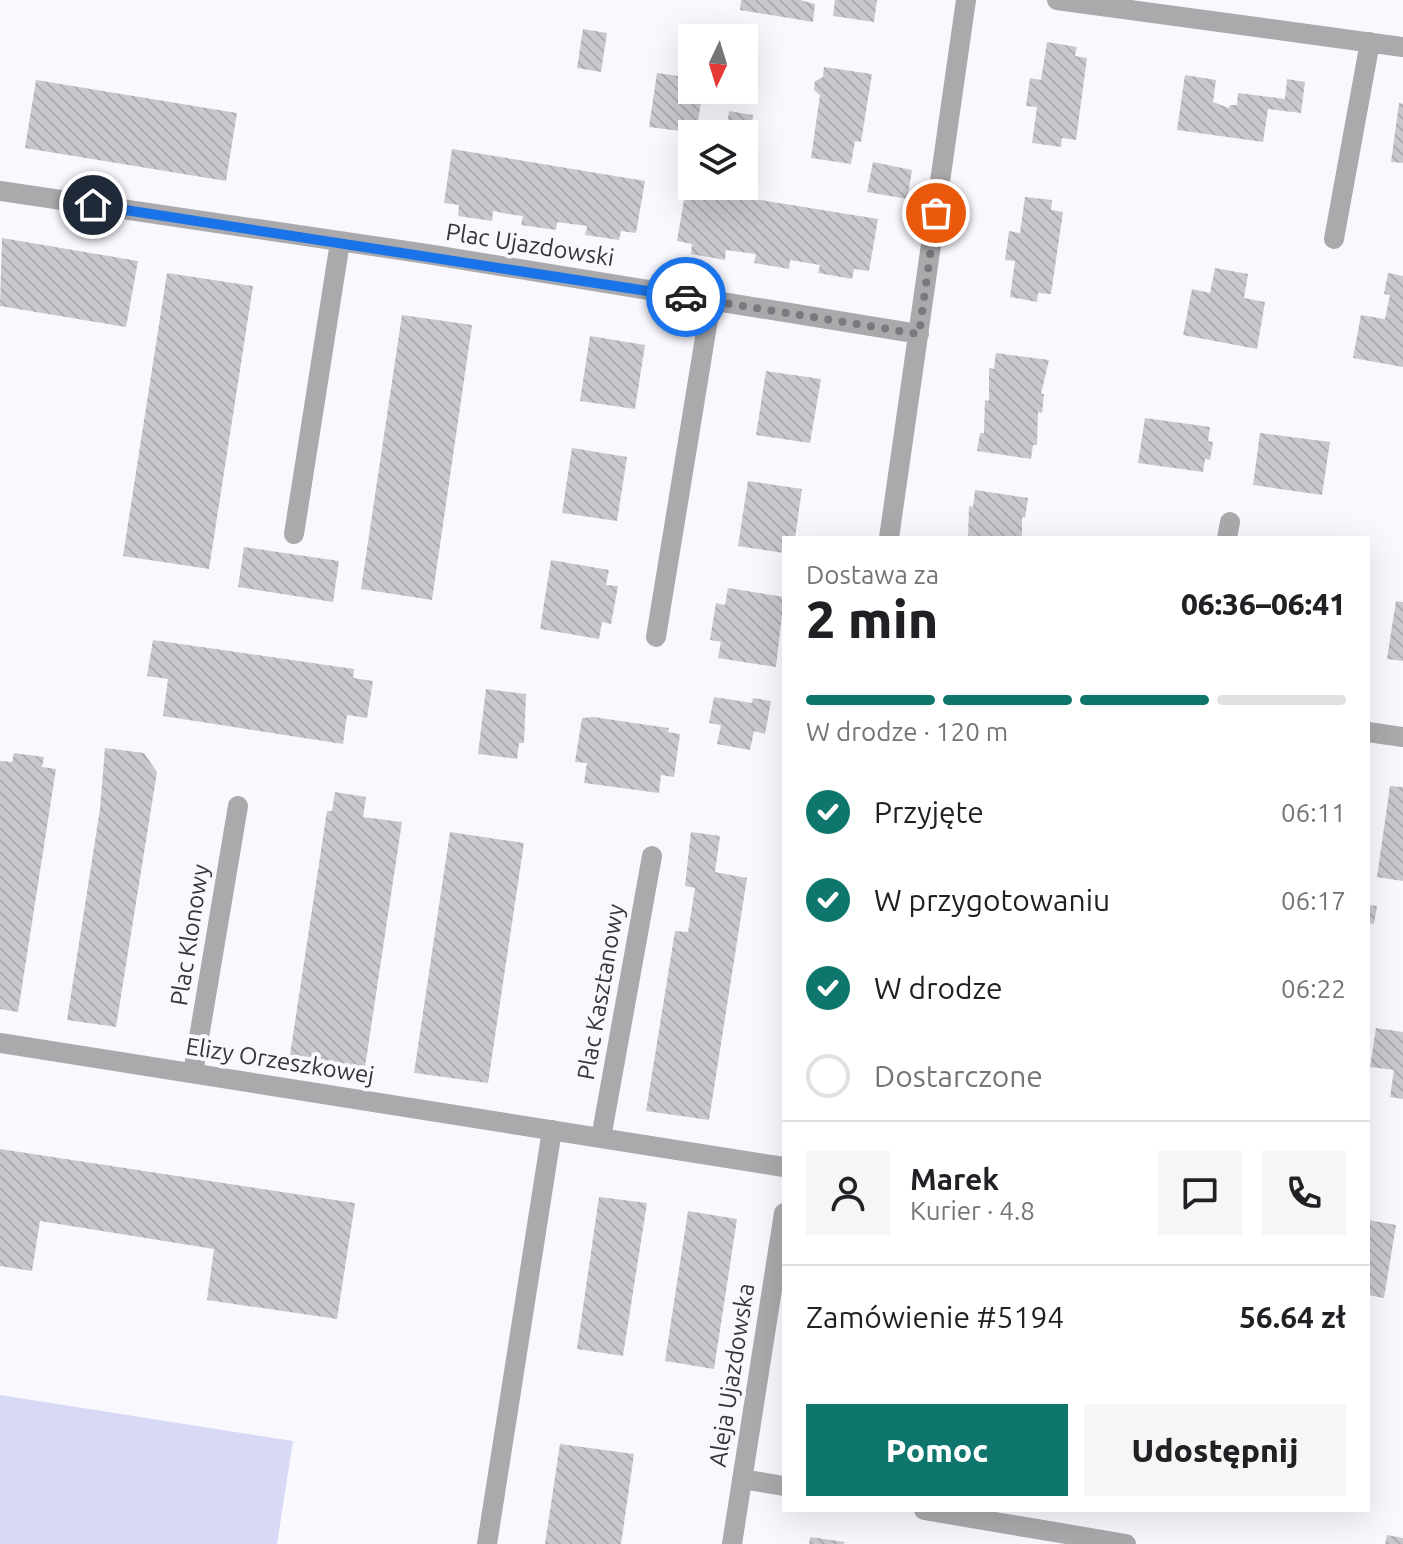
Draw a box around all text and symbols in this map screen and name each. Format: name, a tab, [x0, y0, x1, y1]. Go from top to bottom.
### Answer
north arrow	[678, 24, 758, 104]
map controls	[678, 24, 758, 200]
button: layers	[678, 120, 758, 200]
pin	[59, 171, 127, 239]
pin	[902, 179, 970, 247]
icon: home	[71, 183, 115, 227]
icon: bag	[914, 191, 958, 235]
street label: Plac Ujazdowski	[444, 218, 616, 271]
courier	[646, 257, 726, 337]
icon: car	[664, 275, 708, 319]
text: Dostawa za	[806, 560, 939, 589]
text: 06:36–06:41	[1181, 587, 1346, 621]
text: 2 min	[806, 590, 938, 648]
text: W drodze · 120 m	[806, 717, 1008, 746]
icon: check	[806, 790, 850, 834]
text: Przyjęte	[874, 795, 984, 829]
text: 06:11	[1281, 798, 1346, 827]
street label: Plac Klonowy	[165, 862, 214, 1008]
icon: check	[806, 878, 850, 922]
text: W przygotowaniu	[874, 883, 1110, 917]
text: 06:17	[1281, 886, 1346, 915]
street label: Plac Kasztanowy	[572, 901, 629, 1082]
icon: check	[806, 966, 850, 1010]
text: W drodze	[874, 971, 1003, 1005]
text: 06:22	[1281, 974, 1346, 1003]
street label: Elizy Orzeszkowej	[184, 1032, 376, 1089]
text: Dostarczone	[874, 1059, 1043, 1093]
button: person	[806, 1151, 890, 1235]
button: chat	[1158, 1151, 1242, 1235]
button: phone	[1262, 1151, 1346, 1235]
text: Marek	[910, 1162, 999, 1196]
text: Kurier · 4.8	[910, 1196, 1035, 1225]
street label: Aleja Ujazdowska	[704, 1281, 759, 1469]
text: Zamówienie #5194	[806, 1300, 1064, 1334]
text: 56.64 zł	[1239, 1300, 1346, 1334]
button: Pomoc	[806, 1404, 1068, 1496]
button: Udostępnij	[1084, 1404, 1346, 1496]

